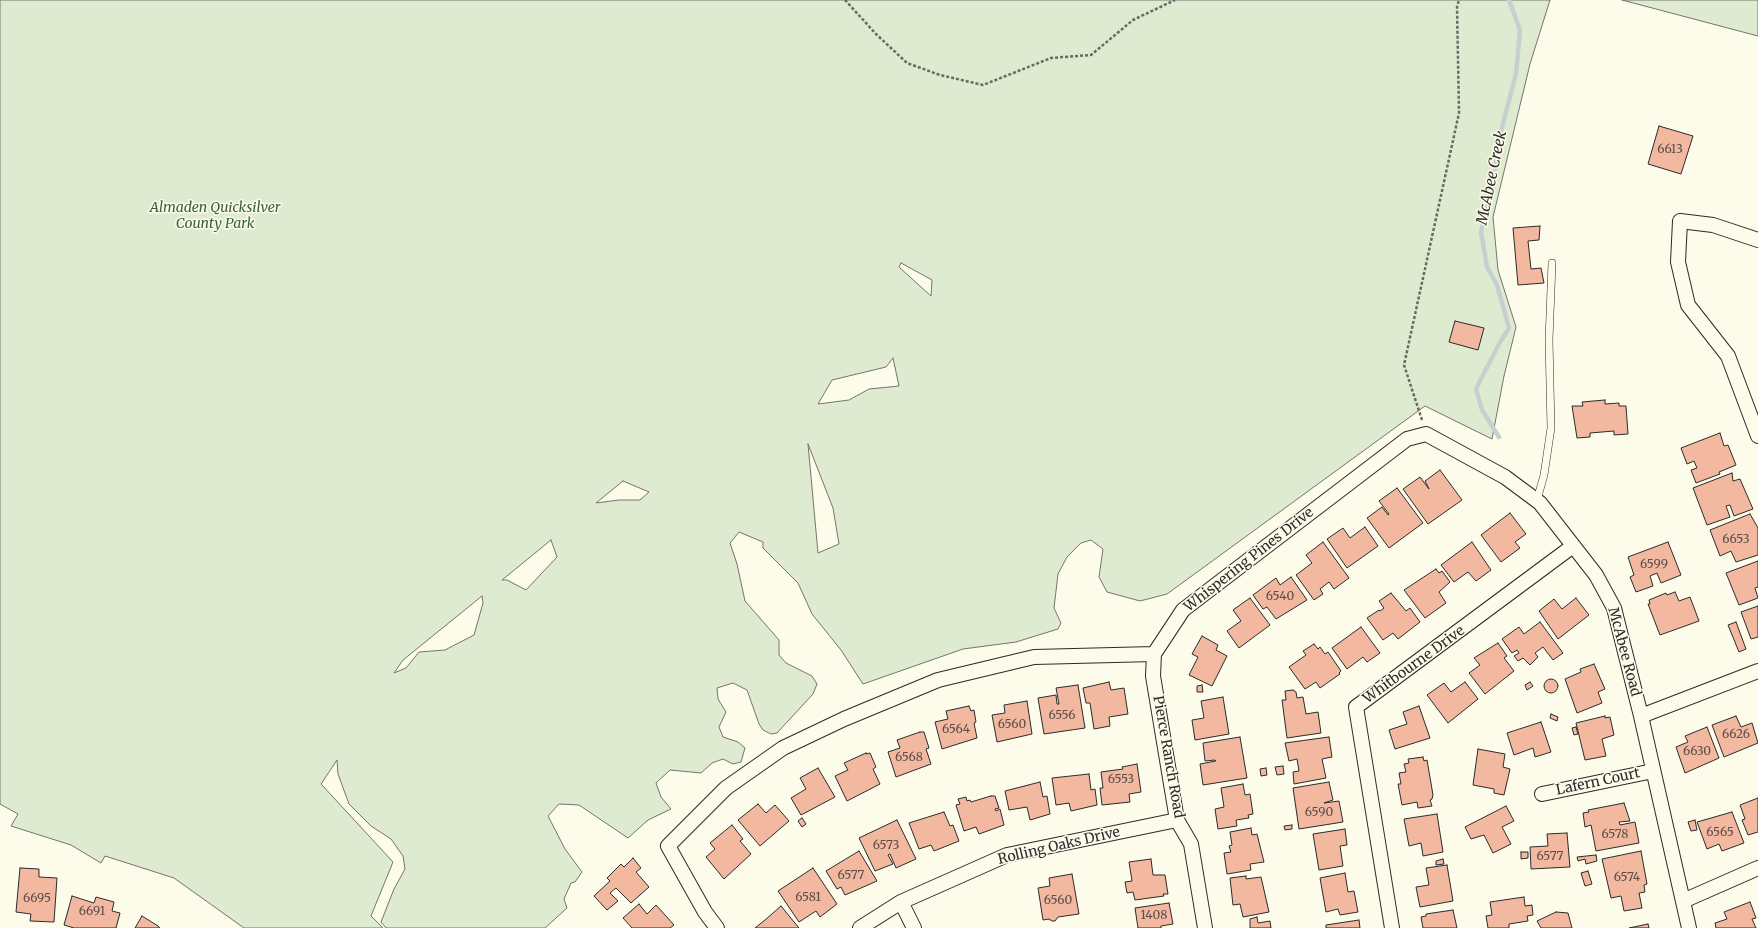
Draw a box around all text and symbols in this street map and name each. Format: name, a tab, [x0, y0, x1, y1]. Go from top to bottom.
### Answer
water label: McAbee Creek	[1473, 129, 1511, 227]
house number: 6613	[1657, 143, 1683, 157]
park label: Almaden Quicksilver County Park	[150, 200, 280, 232]
street label: Whispering Pines Drive	[1181, 504, 1317, 616]
house number: 6653	[1722, 533, 1750, 547]
house number: 6599	[1640, 558, 1668, 572]
house number: 6540	[1266, 590, 1294, 604]
street label: McAbee Road	[1604, 606, 1644, 698]
street label: Whitbourne Drive	[1360, 623, 1468, 707]
street label: Pierce Ranch Road	[1149, 694, 1187, 820]
house number: 6556	[1048, 709, 1076, 723]
house number: 6560	[998, 718, 1026, 732]
house number: 6564	[942, 723, 970, 737]
house number: 6626	[1722, 728, 1750, 742]
house number: 6630	[1683, 745, 1711, 759]
house number: 6568	[895, 751, 923, 765]
street label: Lafern Court	[1554, 765, 1642, 799]
house number: 6553	[1108, 773, 1134, 787]
house number: 6590	[1305, 806, 1333, 820]
street label: Rolling Oaks Drive	[996, 824, 1122, 868]
house number: 6565	[1706, 826, 1734, 840]
house number: 6578	[1602, 828, 1628, 842]
house number: 6573	[873, 839, 899, 853]
house number: 6577	[1537, 850, 1563, 864]
house number: 6577	[838, 869, 864, 883]
house number: 6574	[1614, 871, 1640, 885]
house number: 6581	[795, 891, 821, 905]
house number: 6695	[23, 892, 51, 906]
house number: 6560	[1044, 894, 1072, 908]
house number: 6691	[79, 905, 105, 919]
house number: 1408	[1141, 909, 1167, 923]

